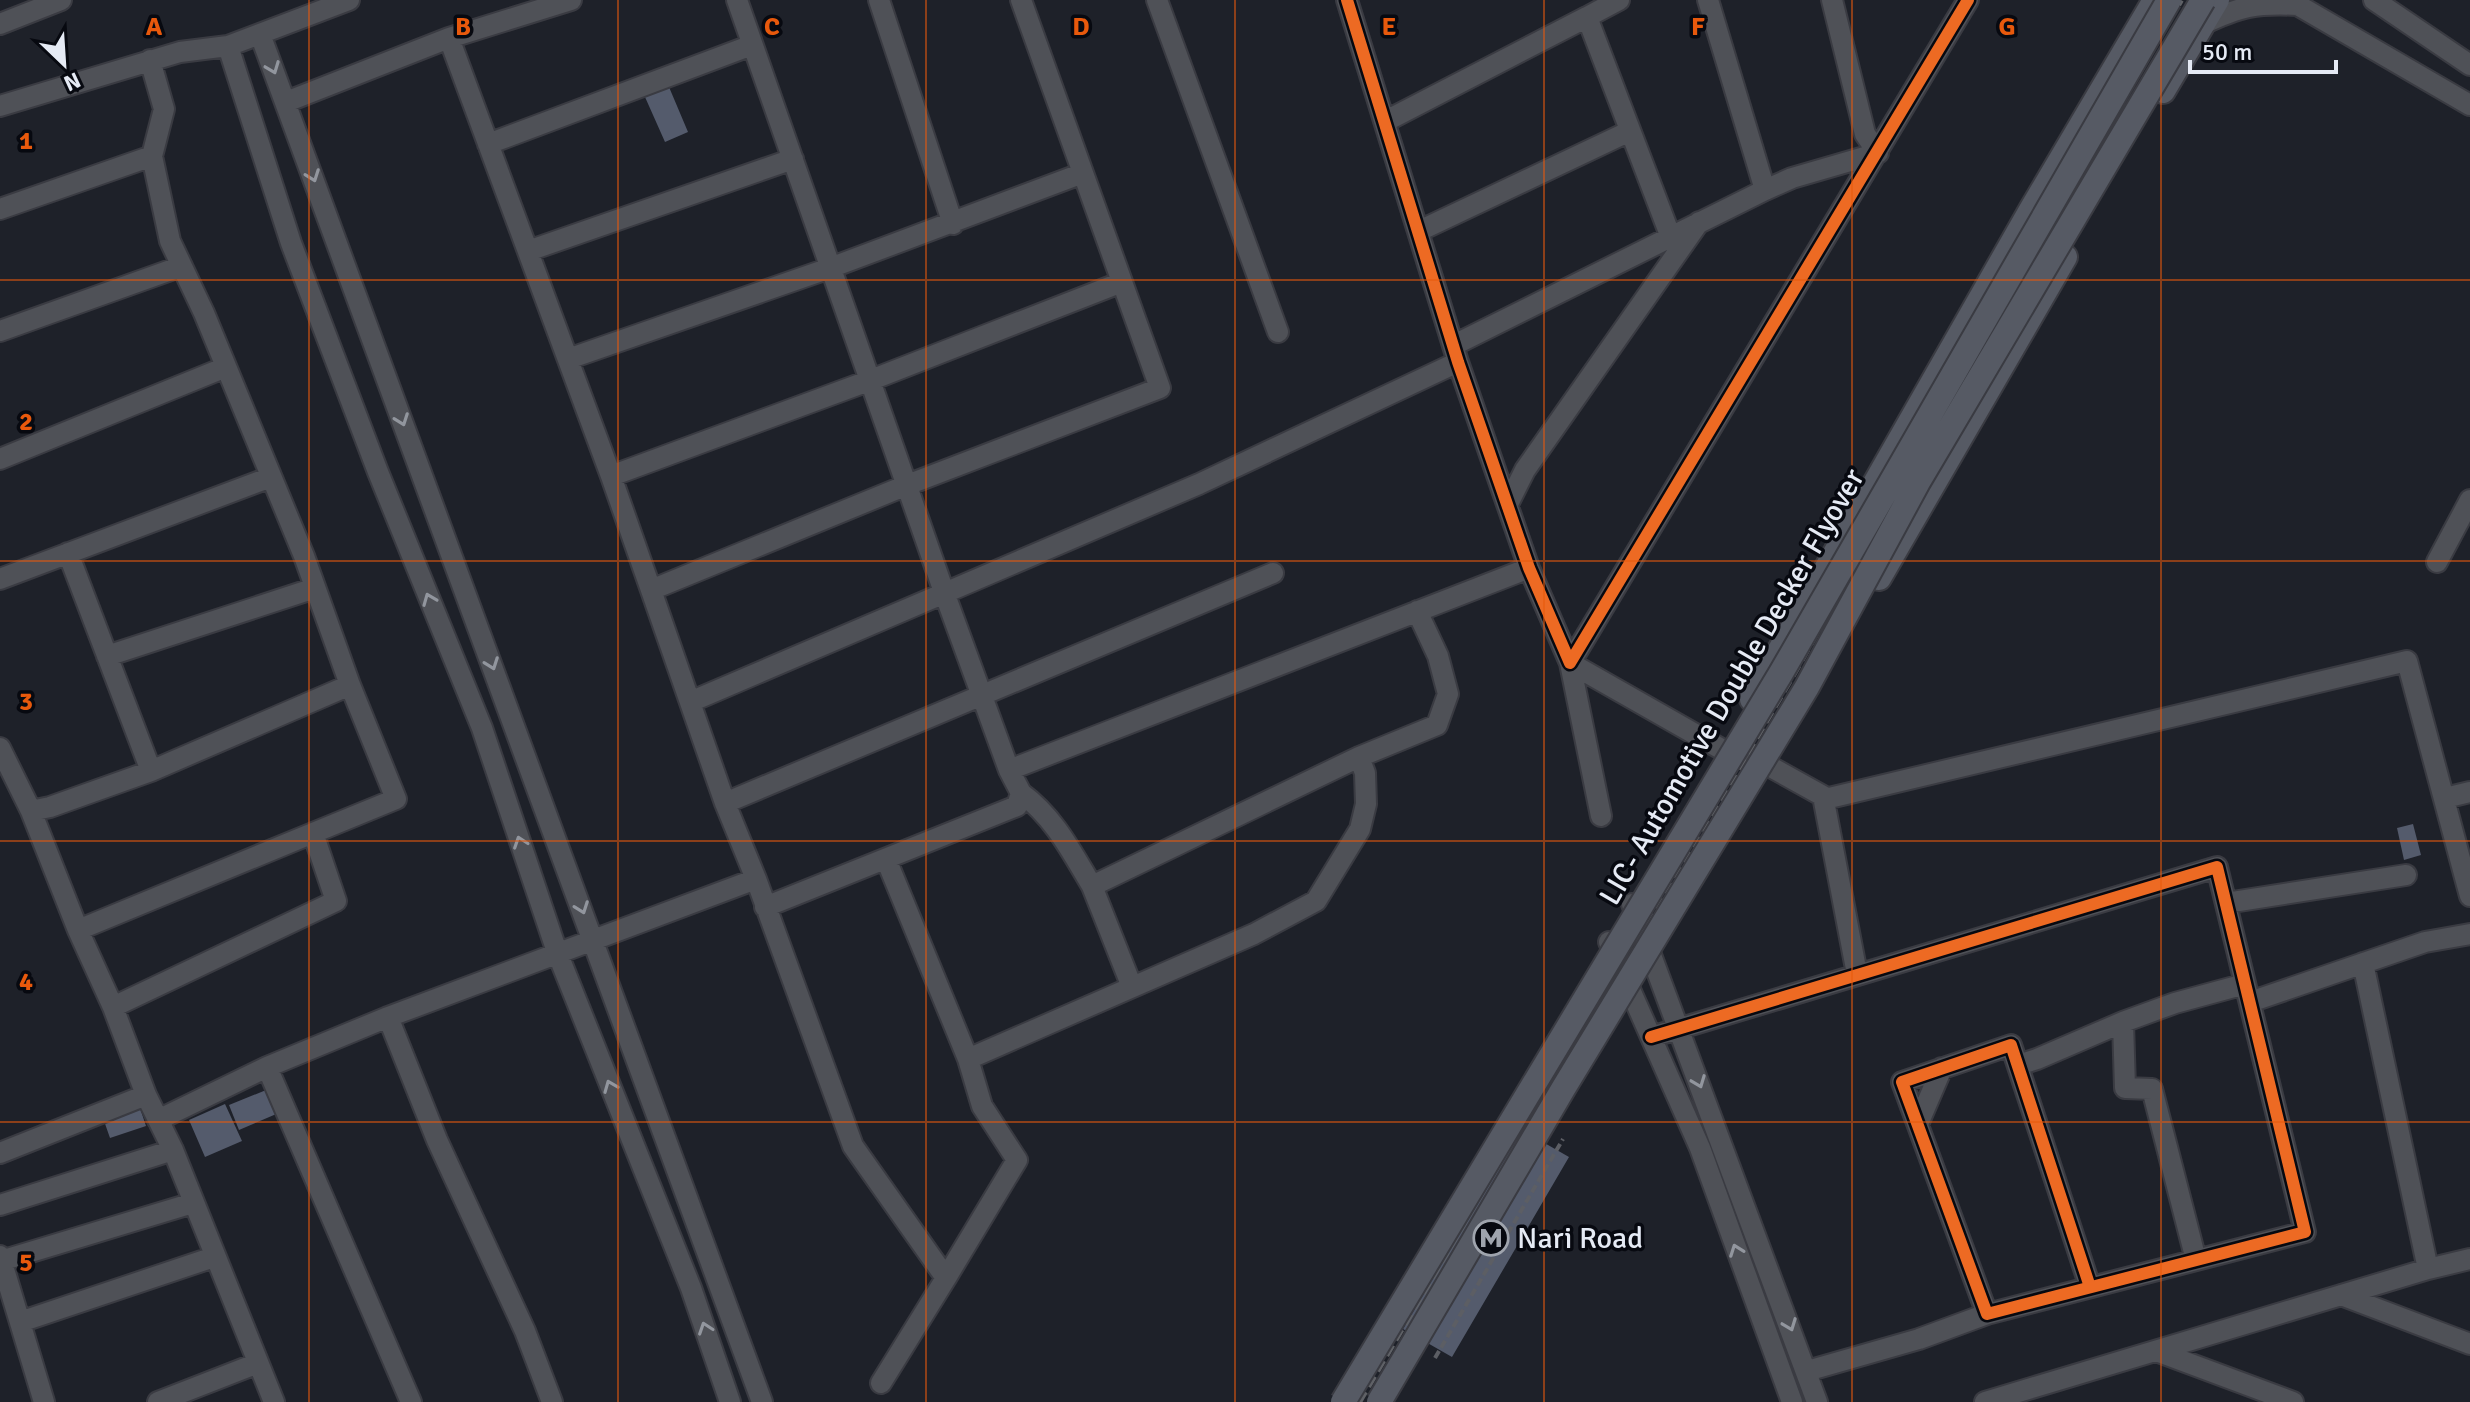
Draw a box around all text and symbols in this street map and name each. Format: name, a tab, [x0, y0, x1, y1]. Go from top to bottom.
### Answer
text: A	[146, 11, 163, 43]
text: B	[455, 11, 471, 43]
text: C	[764, 11, 780, 43]
text: D	[1072, 11, 1090, 43]
text: E	[1382, 11, 1396, 43]
text: F	[1691, 11, 1705, 43]
text: G	[1998, 11, 2016, 43]
north arrow	[24, 24, 104, 104]
scale bar	[2190, 24, 2336, 74]
text: 50 m	[2202, 37, 2252, 67]
one-way arrow	[263, 60, 280, 74]
text: N	[60, 66, 85, 97]
text: 1	[19, 125, 33, 157]
one-way arrow	[303, 168, 319, 182]
text: 2	[19, 406, 33, 438]
one-way arrow	[392, 412, 409, 426]
street label: LIC- Automotive Double Decker Flyover	[1592, 462, 1872, 912]
one-way arrow	[423, 593, 439, 607]
one-way arrow	[482, 656, 499, 670]
text: 3	[19, 686, 33, 718]
one-way arrow	[514, 836, 530, 850]
one-way arrow	[572, 900, 589, 914]
text: 4	[19, 966, 33, 998]
one-way arrow	[1689, 1074, 1706, 1088]
one-way arrow	[604, 1080, 620, 1094]
metro station icon: Nari Road	[1472, 1219, 1510, 1257]
place label: Nari Road	[1517, 1220, 1643, 1257]
one-way arrow	[1729, 1244, 1746, 1258]
text: 5	[19, 1247, 33, 1279]
one-way arrow	[1780, 1317, 1797, 1331]
one-way arrow	[698, 1322, 714, 1336]

